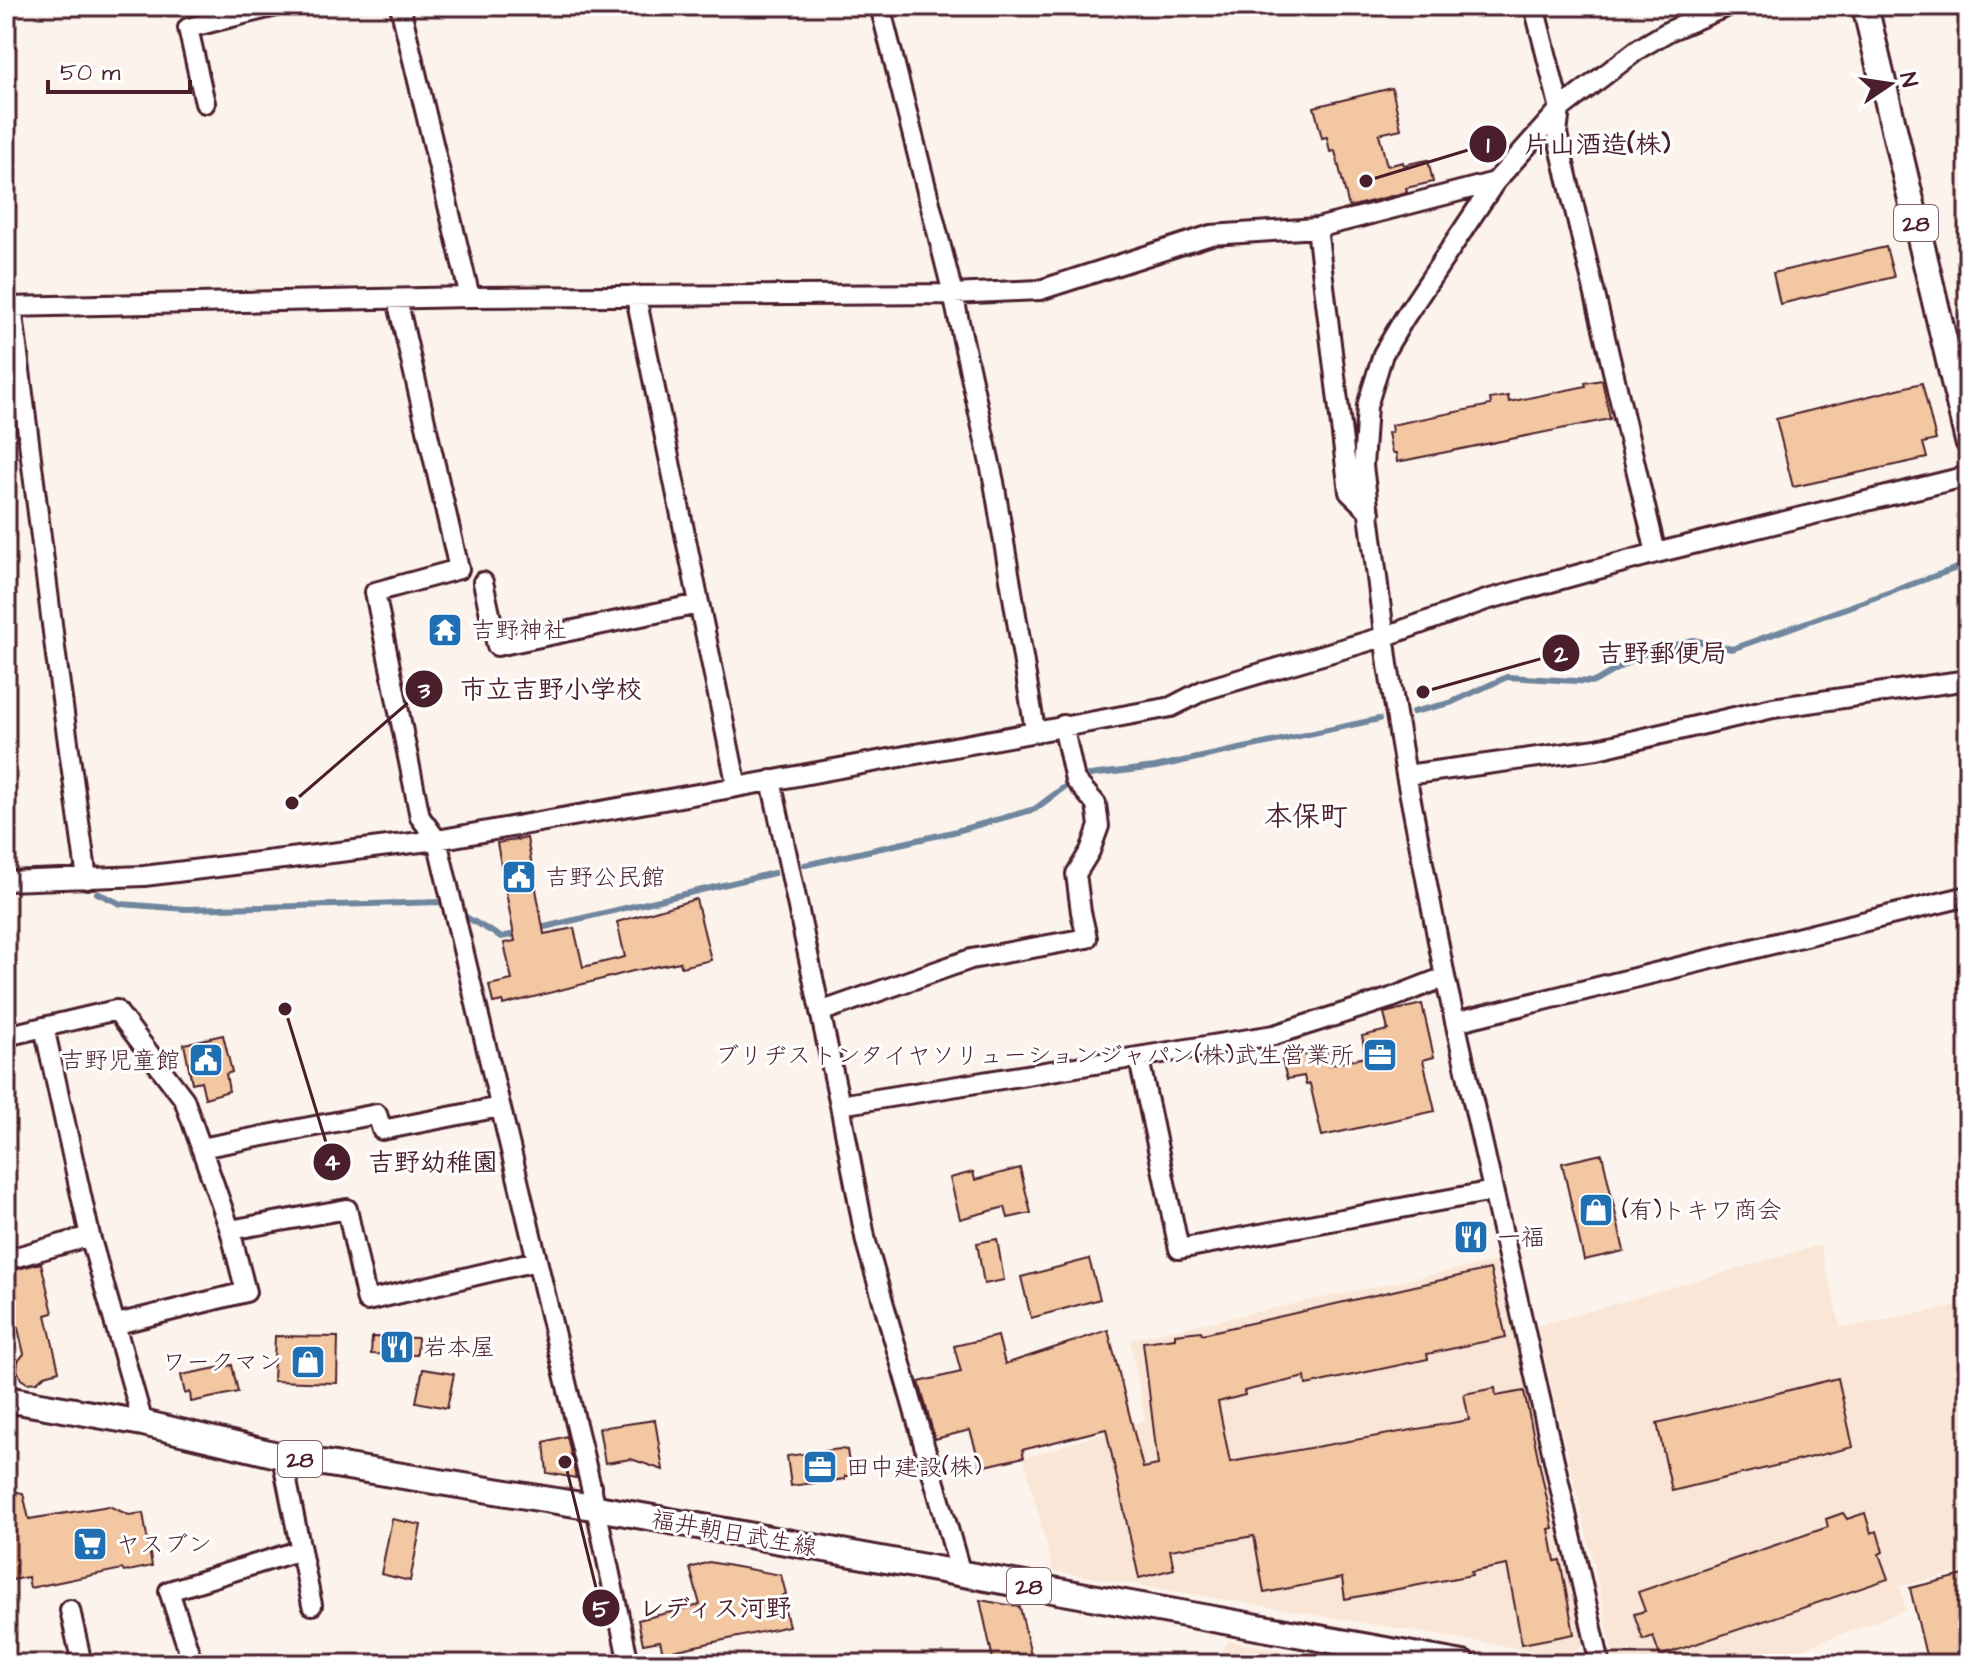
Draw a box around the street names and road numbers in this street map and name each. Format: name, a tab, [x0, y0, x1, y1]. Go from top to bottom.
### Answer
road number: 28	[1894, 205, 1938, 241]
road number: 28	[278, 1441, 322, 1477]
street label: 福井朝日武生線	[648, 1503, 820, 1565]
road number: 28	[1007, 1568, 1051, 1604]

